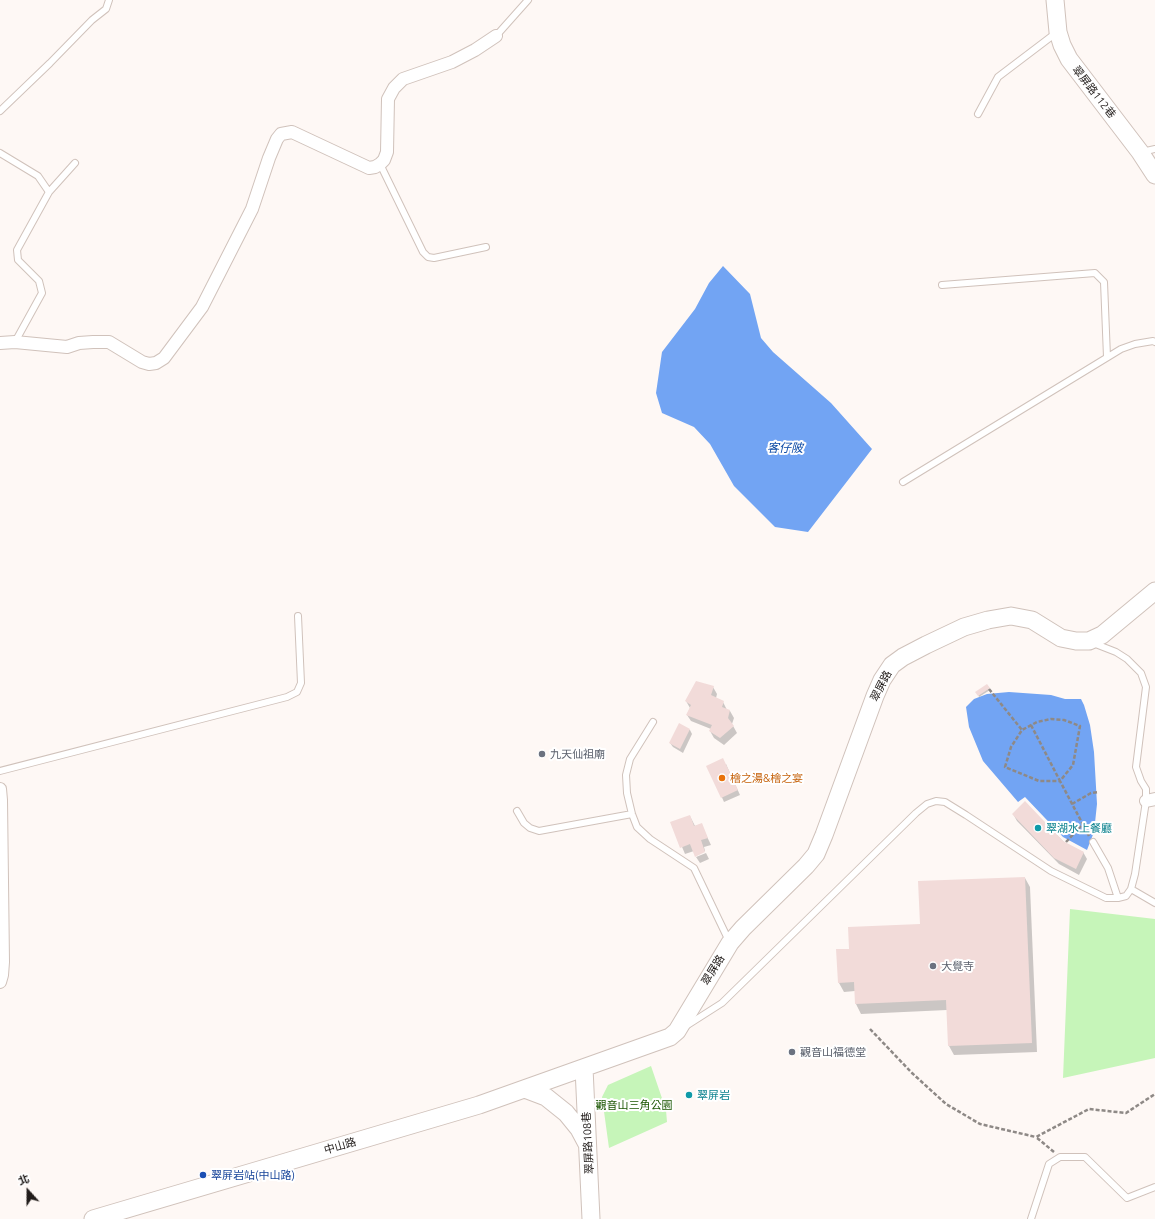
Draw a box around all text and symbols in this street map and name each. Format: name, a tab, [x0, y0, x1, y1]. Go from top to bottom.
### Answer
street label: 翠屏路112巷	[1070, 63, 1118, 121]
water label: 客仔陂	[767, 441, 803, 455]
street label: 翠屏路	[868, 668, 894, 704]
place label: 九天仙祖廟	[550, 747, 605, 761]
marker: 九天仙祖廟	[537, 749, 547, 759]
place label: 檜之湯&檜之宴	[730, 771, 803, 785]
marker: 檜之湯&檜之宴	[717, 773, 727, 783]
place label: 翠湖水上餐廳	[1046, 821, 1112, 835]
marker: 翠湖水上餐廳	[1033, 823, 1043, 833]
street label: 翠屏路	[699, 952, 727, 988]
place label: 大覺寺	[941, 959, 974, 973]
marker: 大覺寺	[928, 961, 938, 971]
place label: 觀音山福德堂	[800, 1045, 866, 1059]
marker: 觀音山福德堂	[787, 1047, 797, 1057]
place label: 翠屏岩	[697, 1088, 730, 1102]
marker: 翠屏岩	[684, 1090, 694, 1100]
park label: 觀音山三角公園	[596, 1098, 672, 1112]
street label: 翠屏路108巷	[580, 1111, 596, 1175]
street label: 中山路	[322, 1135, 358, 1157]
place label: 翠屏岩站(中山路)	[211, 1168, 295, 1182]
marker: 翠屏岩站(中山路)	[198, 1170, 208, 1180]
north arrow	[8, 1171, 48, 1211]
text: 北	[16, 1172, 31, 1187]

